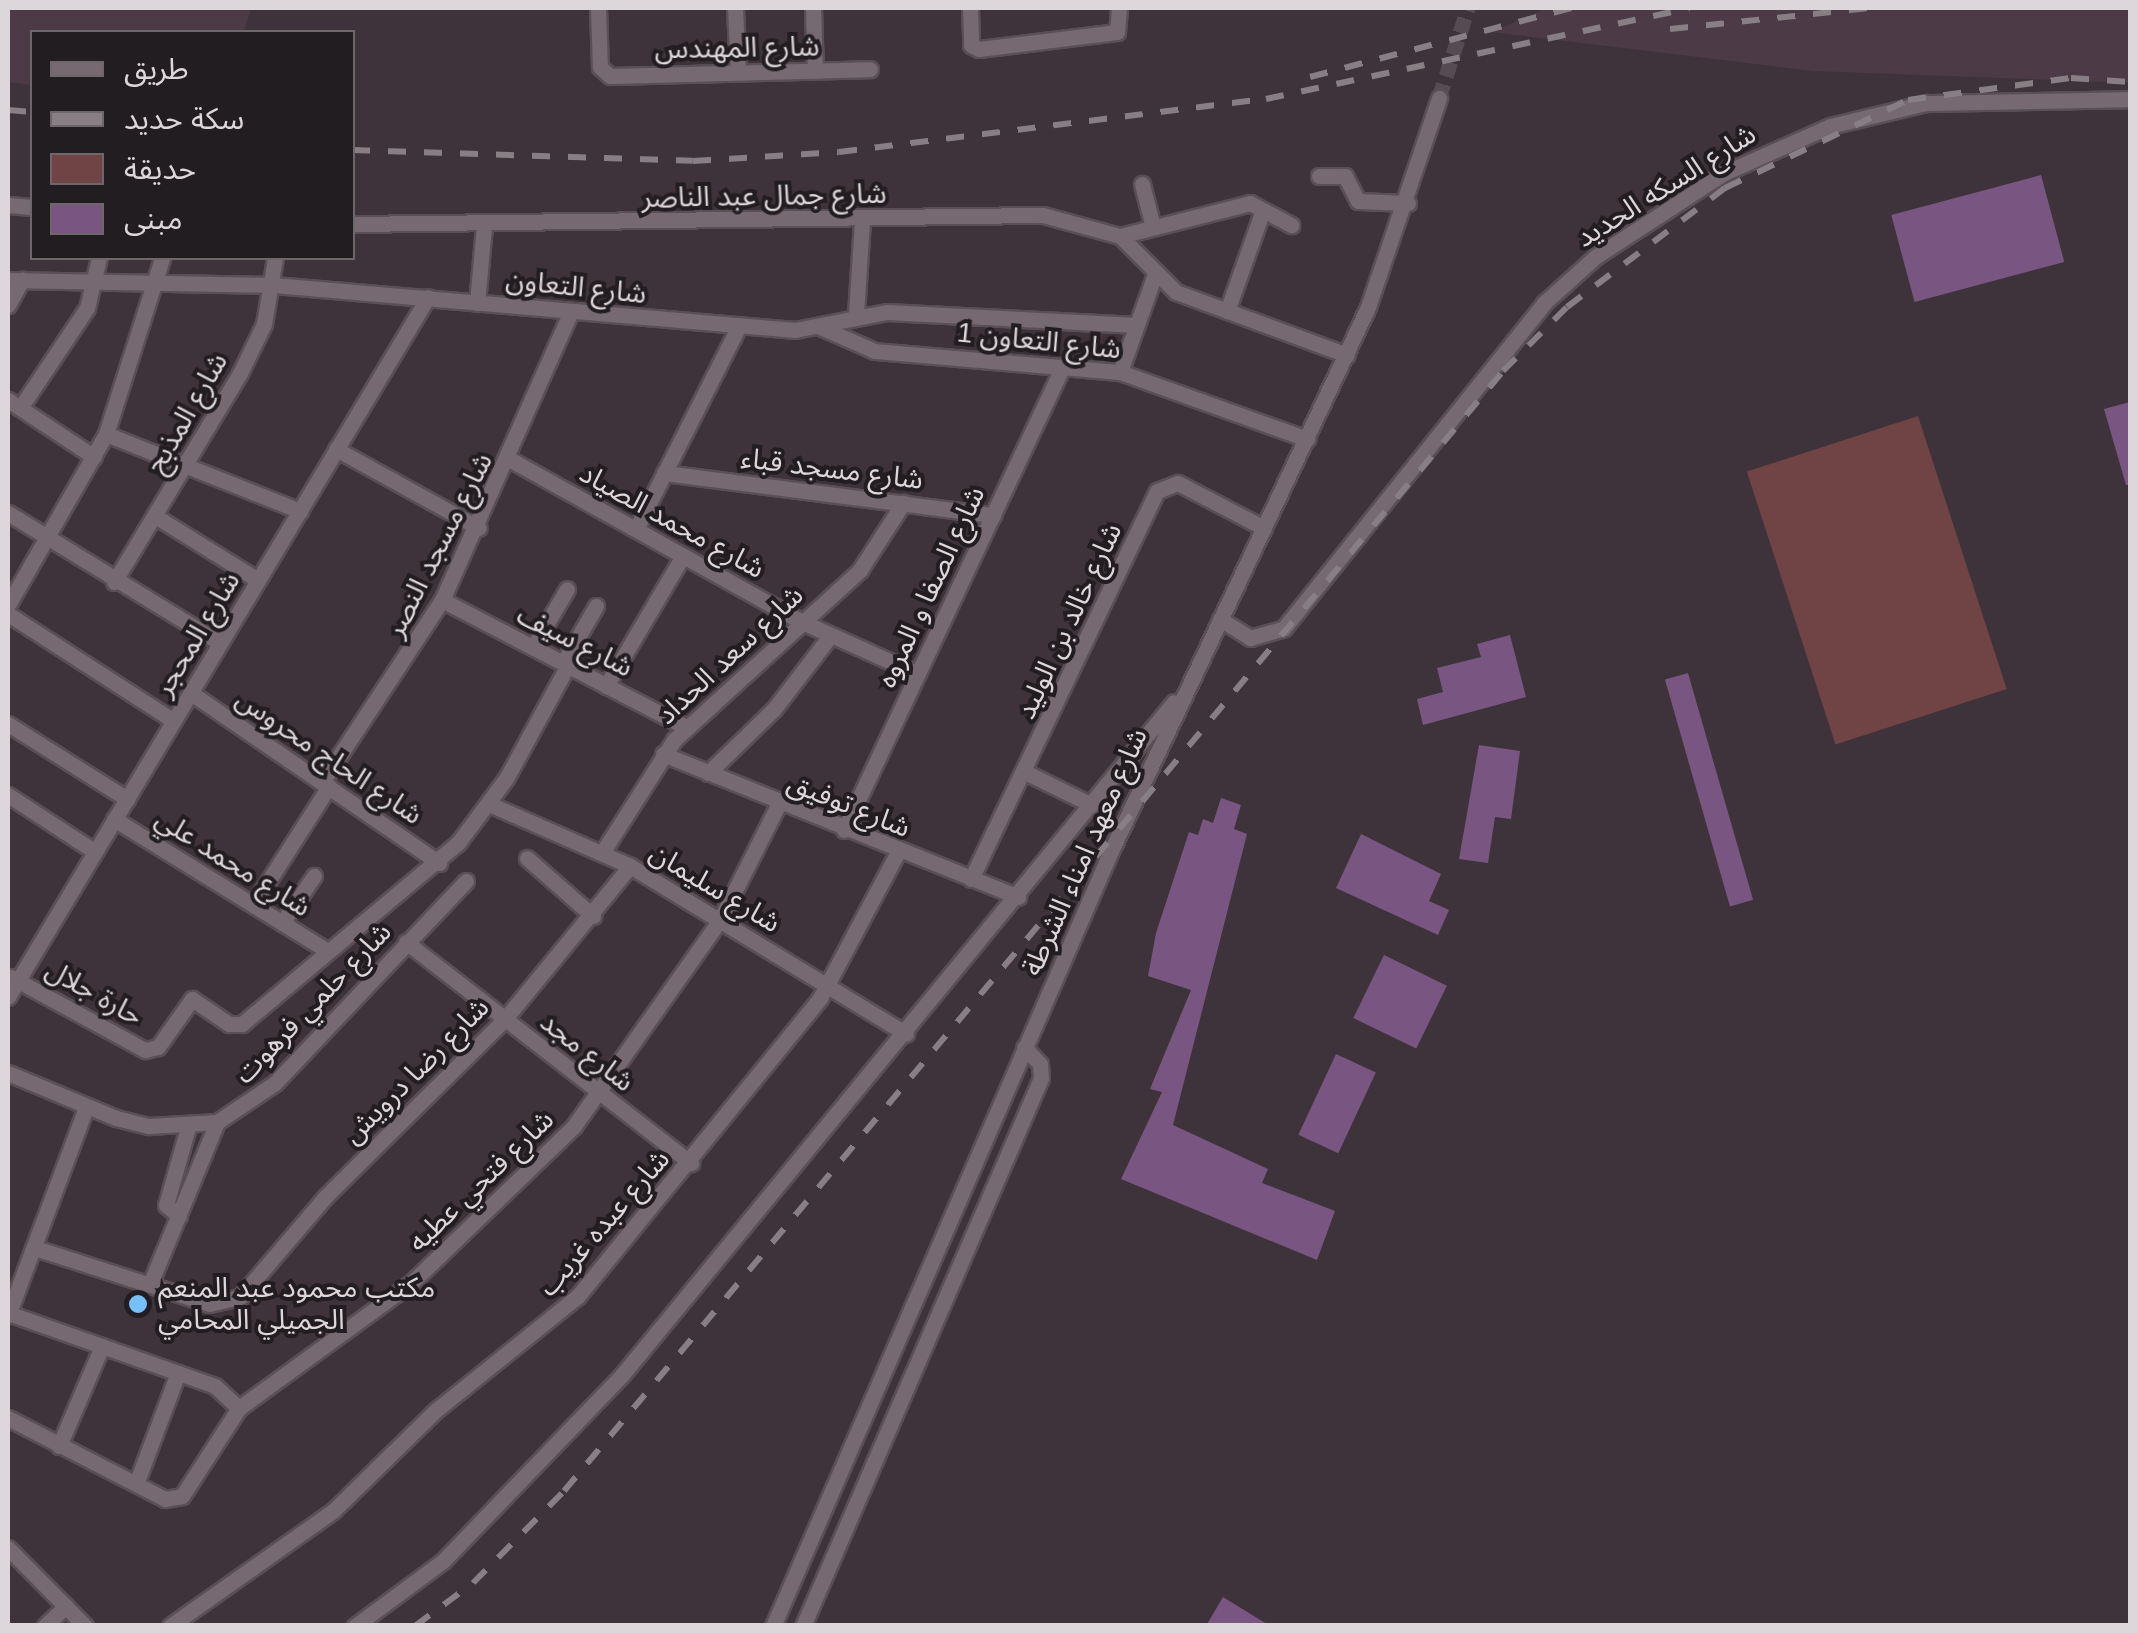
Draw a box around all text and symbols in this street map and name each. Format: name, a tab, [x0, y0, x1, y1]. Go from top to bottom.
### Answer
legend	[30, 30, 355, 260]
street label: شارع المهندس	[654, 30, 820, 66]
text: طريق	[124, 52, 189, 85]
text: سكة حديد	[124, 102, 244, 135]
street label: شارع السكه الحديد	[1570, 117, 1762, 255]
text: حديقة	[124, 152, 196, 185]
street label: شارع جمال عبد الناصر	[641, 177, 887, 215]
text: مبنى	[124, 202, 182, 235]
street label: شارع التعاون	[504, 263, 648, 311]
street label: شارع التعاون 1	[955, 316, 1123, 366]
street label: شارع المذبح	[139, 347, 235, 479]
street label: شارع مسجد قباء	[739, 441, 925, 497]
street label: شارع مسجد النصر	[378, 447, 500, 643]
street label: شارع محمد الصياد	[574, 456, 770, 586]
street label: شارع الصفا و المروه	[870, 481, 992, 693]
street label: شارع خالد بن الوليد	[1009, 518, 1129, 724]
street label: شارع المحجر	[147, 566, 247, 702]
street label: شارع سعد الحداد	[650, 579, 810, 731]
street label: شارع سيف	[511, 598, 639, 684]
street label: شارع الحاج محروس	[229, 682, 429, 832]
street label: شارع معهد امناء الشرطة	[1015, 723, 1155, 981]
street label: شارع توفيق	[783, 765, 915, 845]
street label: شارع محمد علي	[149, 802, 317, 924]
street label: شارع سليمان	[643, 836, 787, 940]
street label: شارع حلمي فرهوت	[227, 915, 399, 1091]
street label: حارة جلال	[40, 953, 148, 1033]
street label: شارع رضا درويش	[336, 991, 496, 1151]
street label: شارع مجد	[533, 1005, 641, 1099]
street label: شارع فتحي عطيه	[401, 1103, 561, 1259]
street label: شارع عبده غريب	[531, 1143, 677, 1303]
place label: مكتب محمود عبد المنعم الجميلي المحامي	[158, 1271, 435, 1337]
marker: مكتب محمود عبد المنعم الجميلي المحامي	[127, 1293, 149, 1315]

